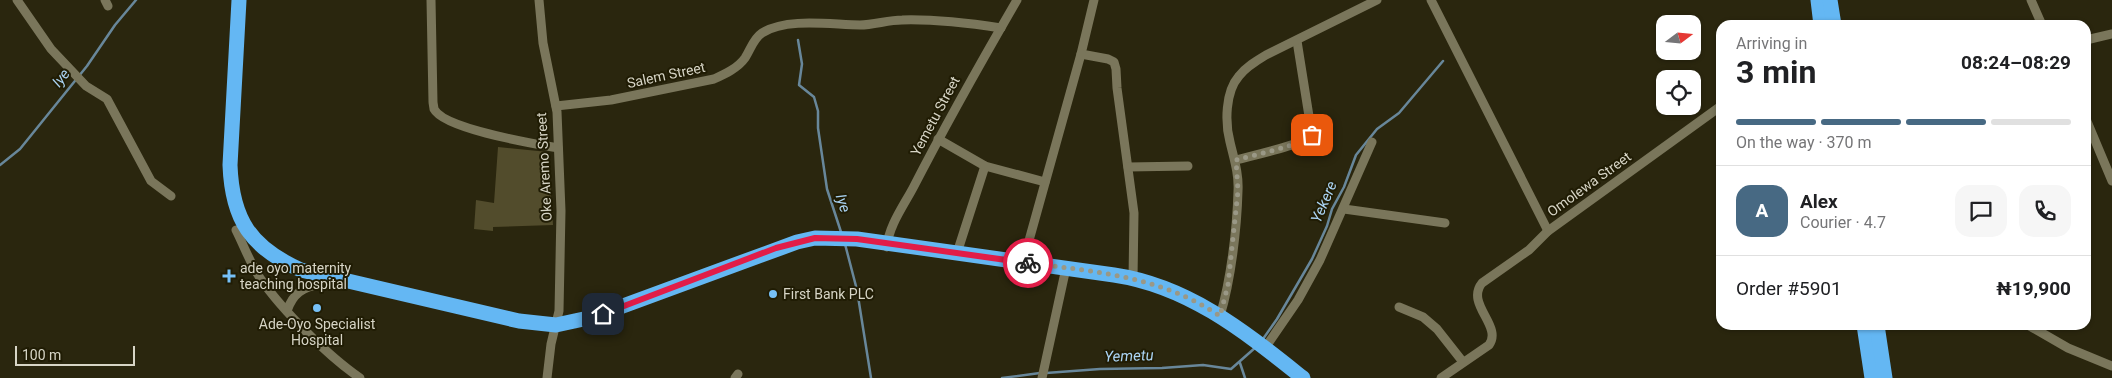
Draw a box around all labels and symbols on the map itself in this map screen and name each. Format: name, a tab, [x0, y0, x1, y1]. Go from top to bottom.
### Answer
north arrow	[1656, 15, 1701, 60]
street label: Salem Street	[625, 59, 707, 91]
water label: Iye	[48, 65, 74, 91]
street label: Yemetu Street	[907, 73, 963, 159]
street label: Oke Aremo Street	[533, 112, 555, 222]
pin	[1291, 114, 1333, 156]
street label: Omolewa Street	[1544, 148, 1634, 220]
water label: Yekere	[1307, 178, 1341, 226]
water label: Iye	[832, 192, 854, 215]
courier	[1003, 238, 1053, 288]
place label: ade oyo maternity teaching hospital	[240, 260, 352, 292]
marker: ade oyo maternity teaching hospital	[222, 269, 236, 283]
place label: First Bank PLC	[783, 286, 874, 302]
marker: First Bank PLC	[767, 288, 779, 300]
pin	[582, 293, 624, 335]
marker: Ade-Oyo Specialist Hospital	[311, 302, 323, 314]
place label: Ade-Oyo Specialist Hospital	[259, 316, 376, 348]
scale bar	[15, 343, 135, 366]
water label: Yemetu	[1104, 346, 1154, 366]

